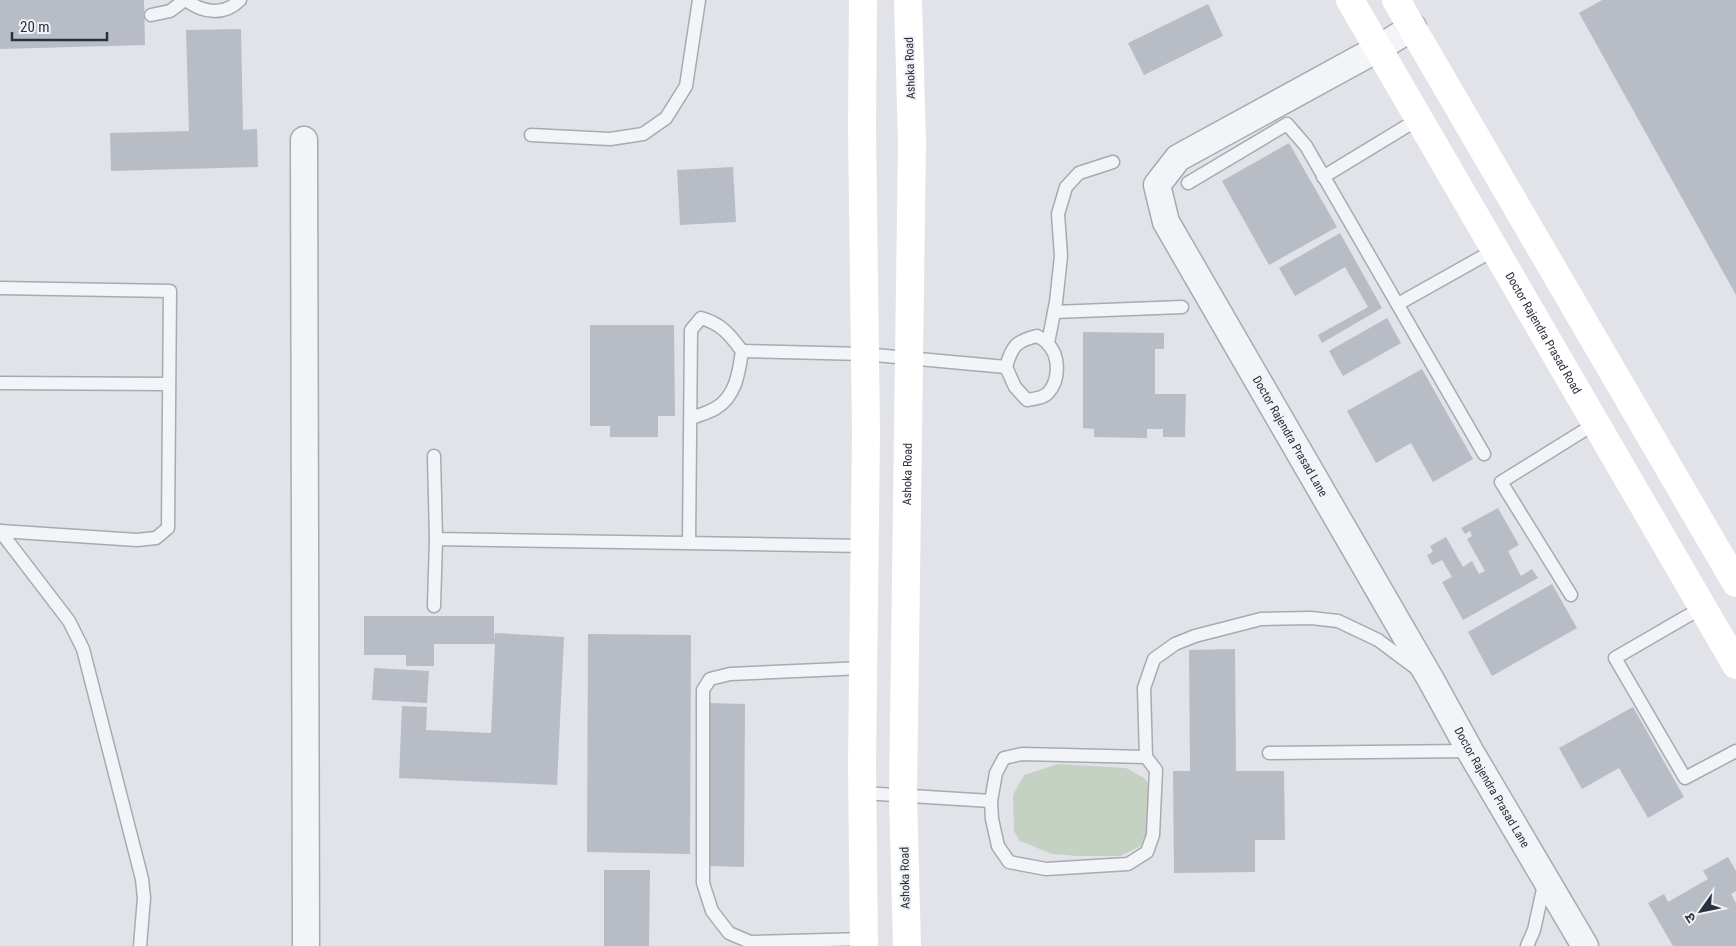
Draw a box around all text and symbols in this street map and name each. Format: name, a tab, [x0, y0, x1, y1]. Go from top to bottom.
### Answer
scale bar	[12, 10, 108, 42]
text: 20 m	[20, 18, 50, 36]
street label: Ashoka Road	[902, 37, 918, 99]
street label: Doctor Rajendra Prasad Road	[1502, 270, 1584, 396]
street label: Doctor Rajendra Prasad Lane	[1250, 373, 1331, 500]
street label: Ashoka Road	[900, 443, 915, 505]
street label: Doctor Rajendra Prasad Lane	[1451, 725, 1533, 851]
street label: Ashoka Road	[897, 847, 913, 909]
north arrow	[1676, 886, 1726, 936]
text: उ	[1681, 910, 1699, 926]

